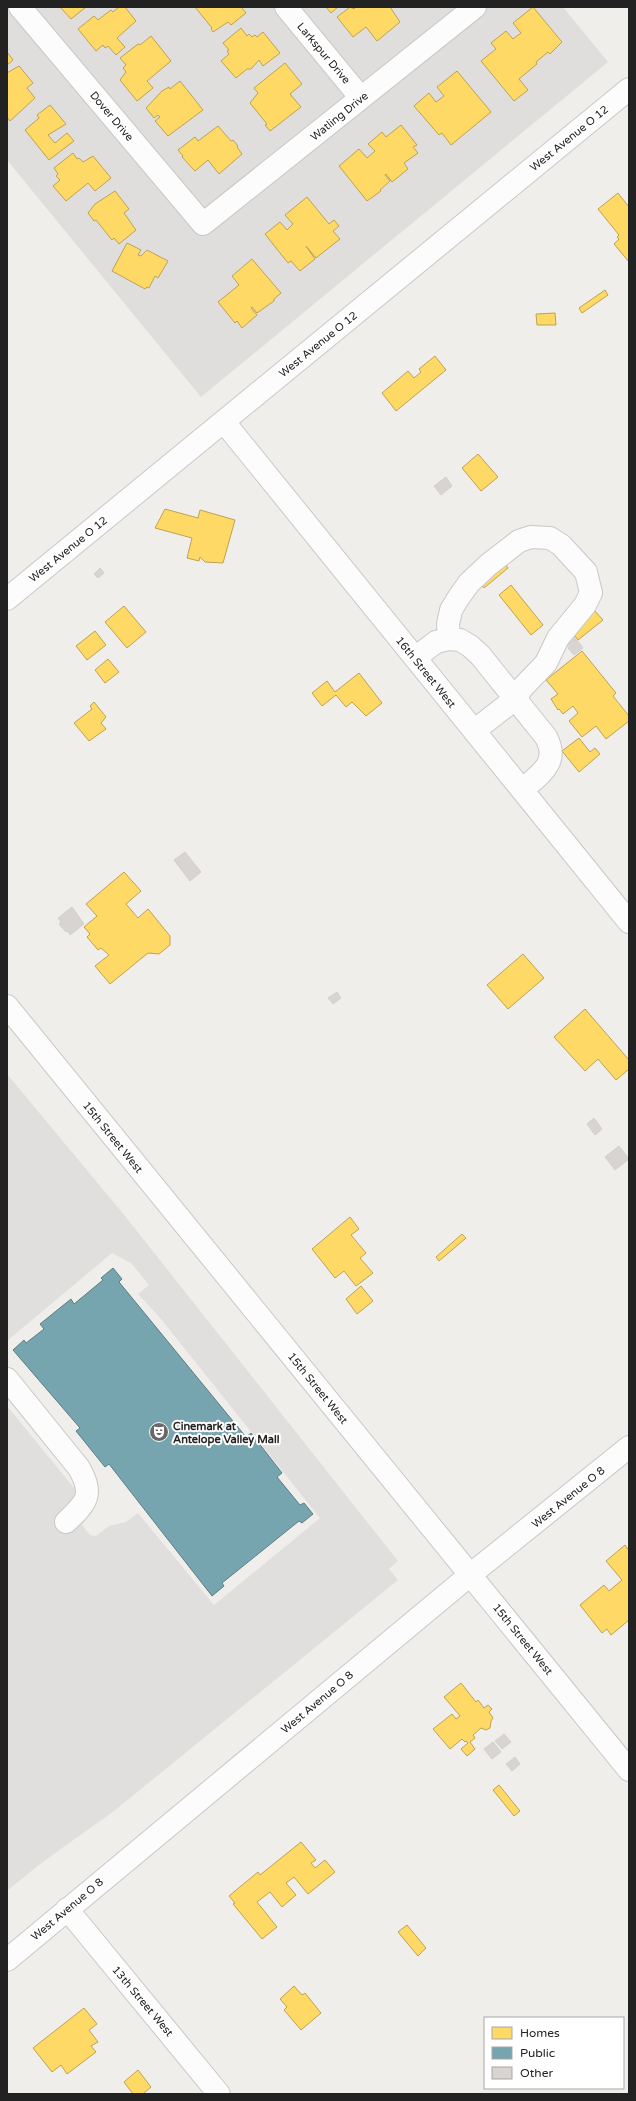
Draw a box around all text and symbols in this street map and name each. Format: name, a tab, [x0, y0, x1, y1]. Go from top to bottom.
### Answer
street label: Larkspur Drive	[294, 20, 353, 87]
street label: Dover Drive	[87, 89, 136, 144]
street label: Watling Drive	[308, 89, 371, 143]
street label: West Avenue O 12	[528, 103, 611, 174]
street label: West Avenue O 12	[277, 309, 360, 380]
street label: West Avenue O 12	[27, 514, 110, 585]
street label: 16th Street West	[393, 634, 458, 711]
street label: 15th Street West	[80, 1099, 145, 1176]
street label: 15th Street West	[285, 1350, 350, 1427]
place label: Cinemark at Antelope Valley Mall	[173, 1420, 280, 1447]
theatre icon: Cinemark at Antelope Valley Mall	[148, 1421, 170, 1443]
street label: West Avenue O 8	[529, 1464, 607, 1531]
street label: 15th Street West	[490, 1601, 555, 1678]
street label: West Avenue O 8	[279, 1668, 356, 1736]
street label: West Avenue O 8	[29, 1875, 106, 1943]
street label: 13th Street West	[109, 1963, 176, 2039]
legend	[484, 2017, 624, 2089]
text: Homes	[520, 2026, 560, 2040]
text: Public	[520, 2046, 555, 2060]
text: Other	[520, 2066, 553, 2080]

